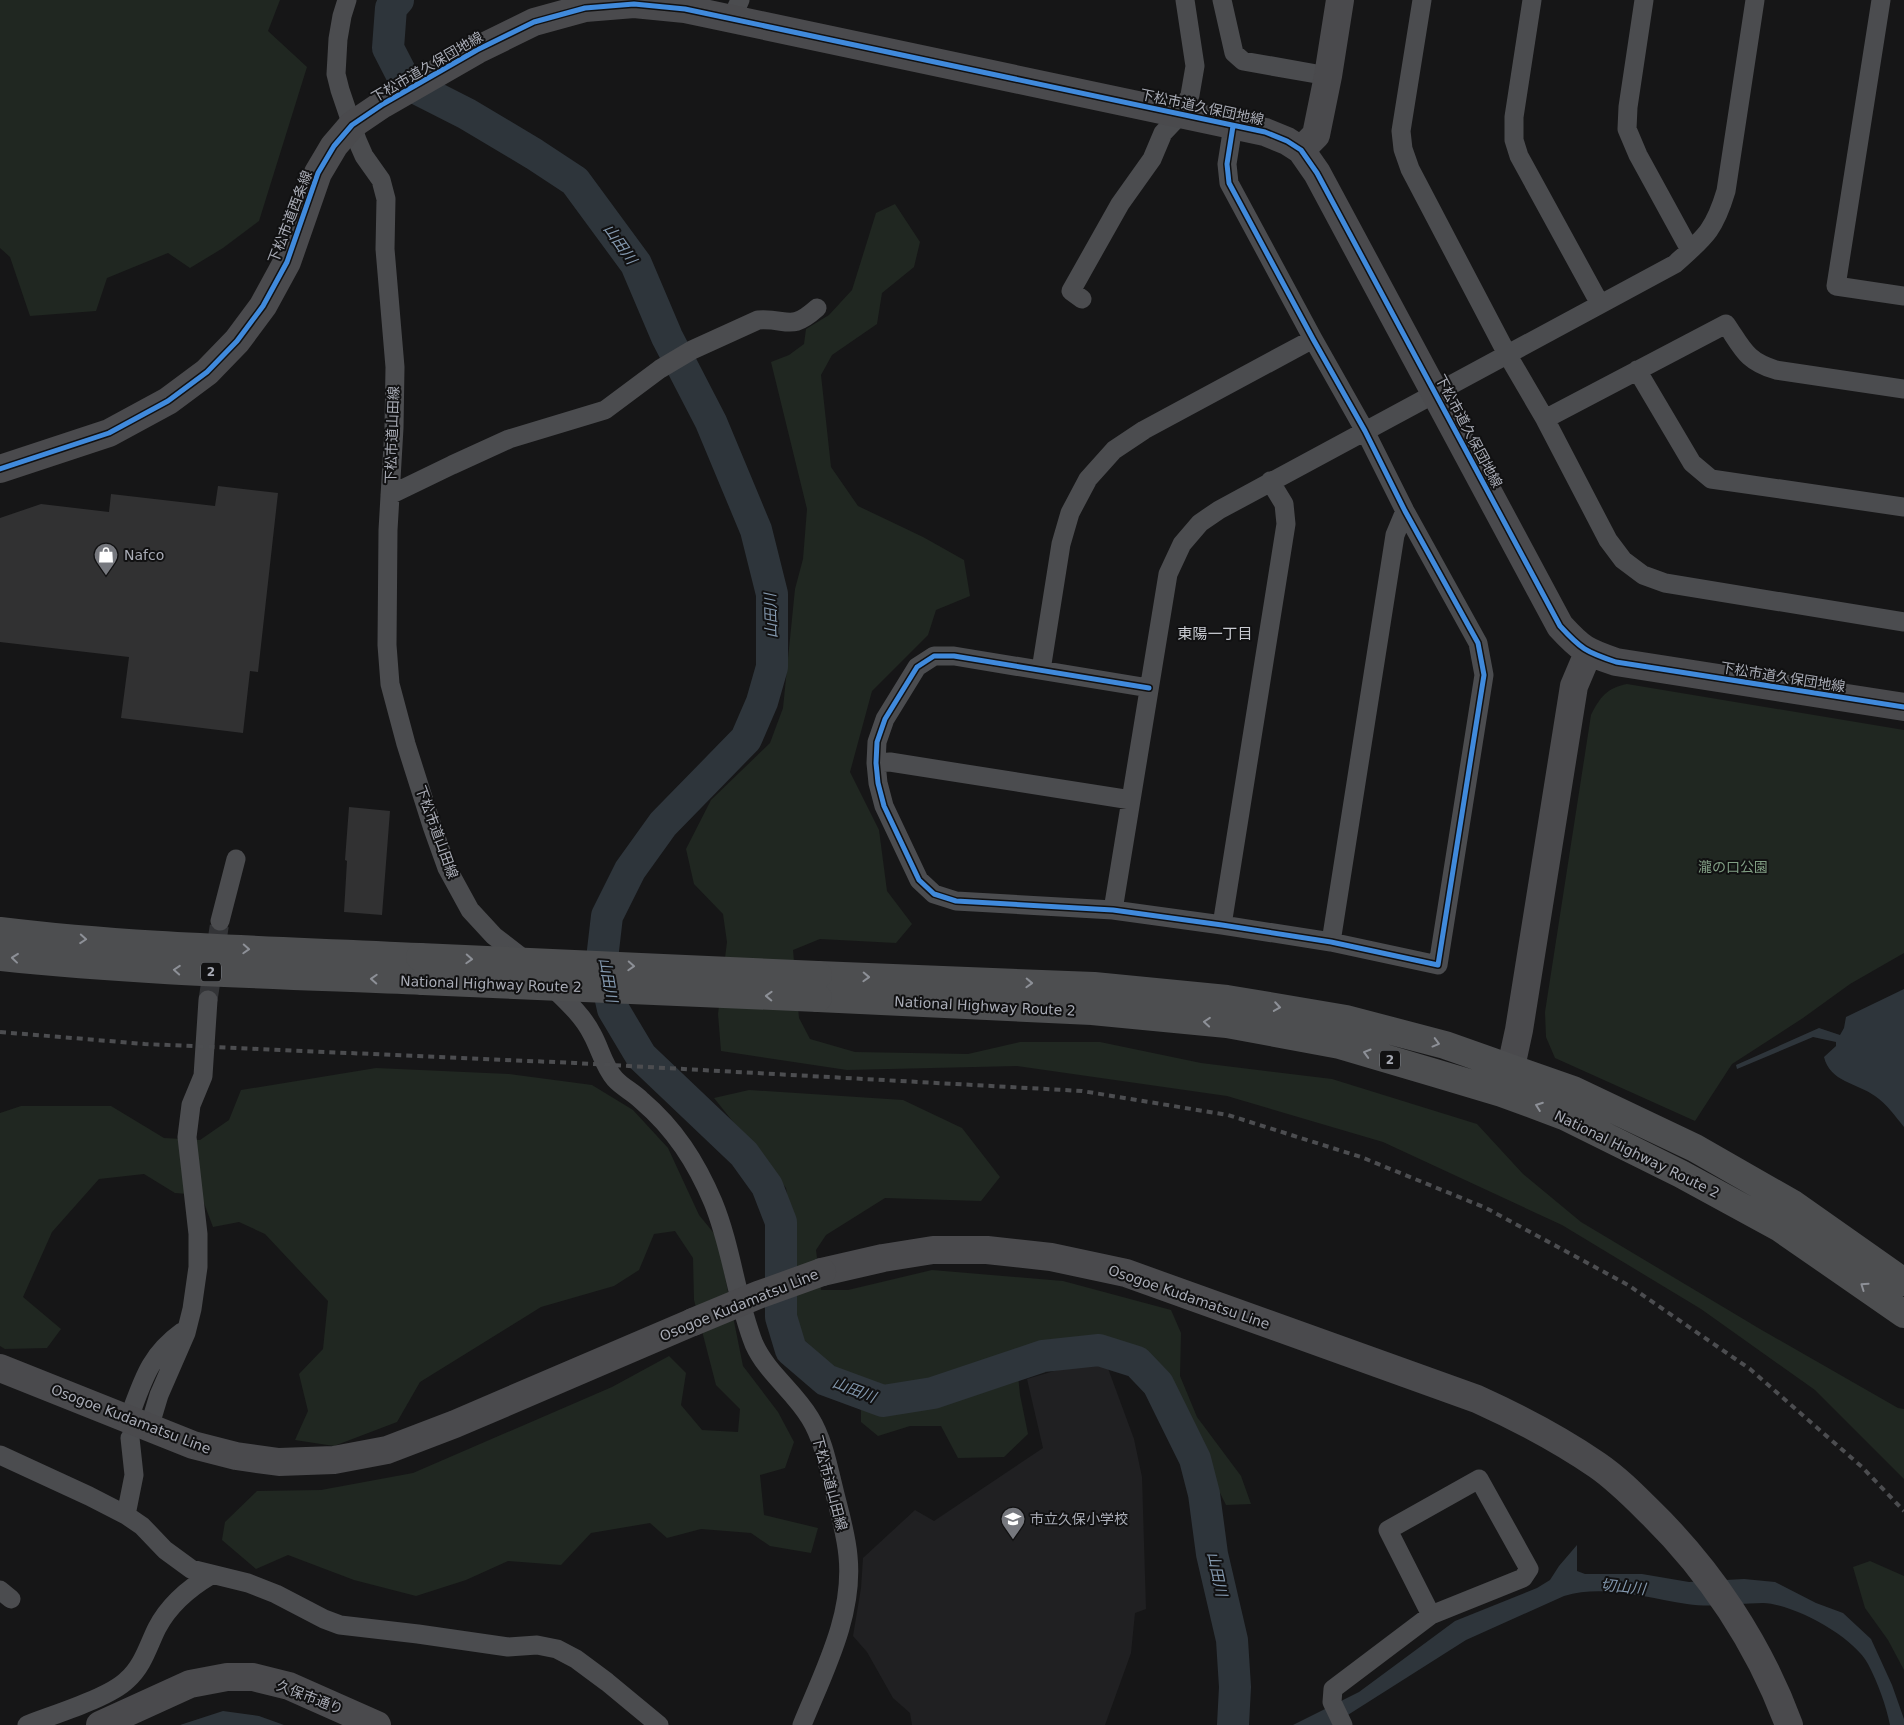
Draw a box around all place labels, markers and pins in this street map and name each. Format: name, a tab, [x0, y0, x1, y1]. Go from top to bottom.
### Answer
shop icon: Nafco	[93, 542, 119, 576]
place label: Nafco	[124, 547, 164, 563]
school or university icon: 市立久保小学校	[1000, 1506, 1026, 1540]
place label: 市立久保小学校	[1030, 1511, 1128, 1527]

